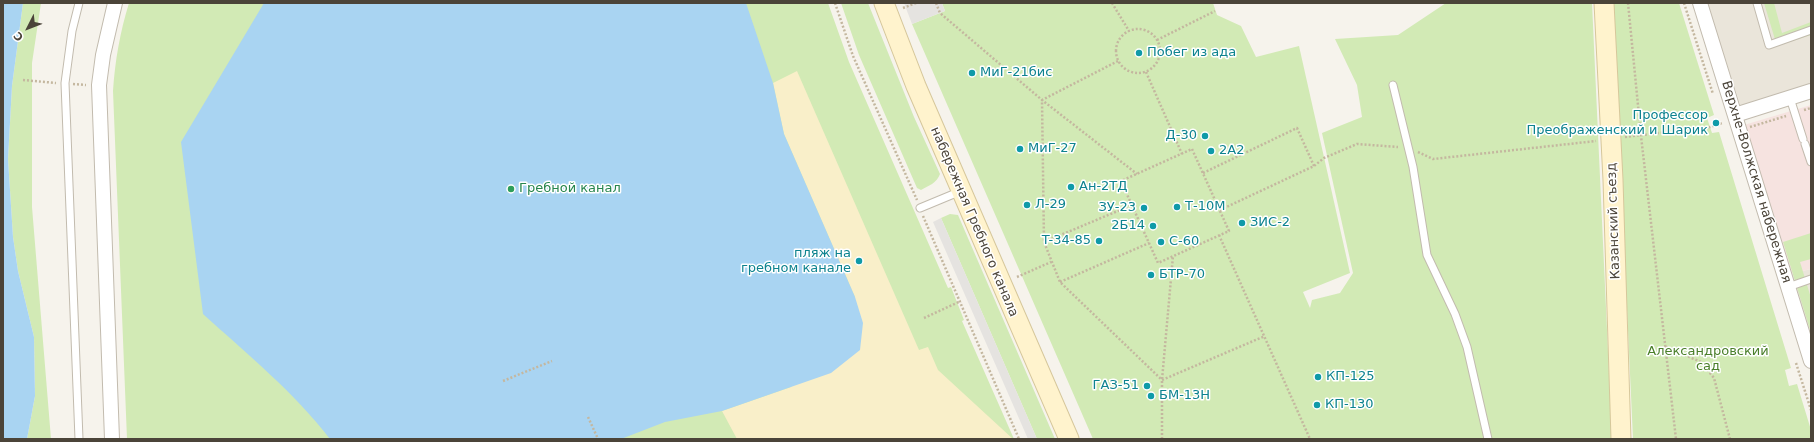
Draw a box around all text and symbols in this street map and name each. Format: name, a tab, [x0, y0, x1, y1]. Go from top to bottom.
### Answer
north arrow	[8, 8, 48, 48]
text: С	[11, 29, 26, 44]
place label: Побег из ада	[1147, 45, 1236, 61]
marker: Побег из ада	[1134, 48, 1144, 58]
place label: МиГ-21бис	[980, 65, 1052, 81]
marker: МиГ-21бис	[967, 68, 977, 78]
street label: Верхне-Волжская набережная	[1718, 79, 1794, 285]
place label: Профессор Преображенский и Шарик	[1527, 108, 1708, 139]
marker: Профессор Преображенский и Шарик	[1711, 118, 1721, 128]
street label: набережная Гребного канала	[927, 125, 1021, 319]
place label: Д-30	[1166, 128, 1197, 144]
marker: Д-30	[1200, 131, 1210, 141]
place label: МиГ-27	[1028, 141, 1077, 157]
place label: 2А2	[1219, 143, 1244, 159]
marker: МиГ-27	[1015, 144, 1025, 154]
marker: 2А2	[1206, 146, 1216, 156]
street label: Казанский съезд	[1604, 162, 1624, 280]
place label: Ан-2ТД	[1079, 179, 1127, 195]
place label: Гребной канал	[519, 181, 621, 197]
marker: Ан-2ТД	[1066, 182, 1076, 192]
marker: Гребной канал	[506, 184, 516, 194]
place label: Л-29	[1035, 197, 1066, 213]
place label: Т-10М	[1185, 199, 1225, 215]
marker: Л-29	[1022, 200, 1032, 210]
place label: ЗУ-23	[1099, 200, 1136, 216]
marker: Т-10М	[1172, 202, 1182, 212]
marker: ЗУ-23	[1139, 203, 1149, 213]
place label: ЗИС-2	[1250, 215, 1290, 231]
place label: 2Б14	[1111, 218, 1145, 234]
marker: ЗИС-2	[1237, 218, 1247, 228]
marker: 2Б14	[1148, 221, 1158, 231]
place label: T-34-85	[1042, 233, 1091, 249]
place label: С-60	[1169, 234, 1199, 250]
marker: T-34-85	[1094, 236, 1104, 246]
marker: С-60	[1156, 237, 1166, 247]
place label: пляж на гребном канале	[741, 246, 851, 277]
marker: пляж на гребном канале	[854, 256, 864, 266]
place label: БТР-70	[1159, 267, 1205, 283]
marker: БТР-70	[1146, 270, 1156, 280]
park label: Александровский сад	[1647, 344, 1769, 375]
place label: КП-125	[1326, 369, 1375, 385]
marker: КП-125	[1313, 372, 1323, 382]
place label: ГАЗ-51	[1093, 378, 1139, 394]
marker: ГАЗ-51	[1142, 381, 1152, 391]
place label: БМ-13Н	[1159, 388, 1210, 404]
marker: БМ-13Н	[1146, 391, 1156, 401]
place label: КП-130	[1325, 397, 1374, 413]
marker: КП-130	[1312, 400, 1322, 410]

